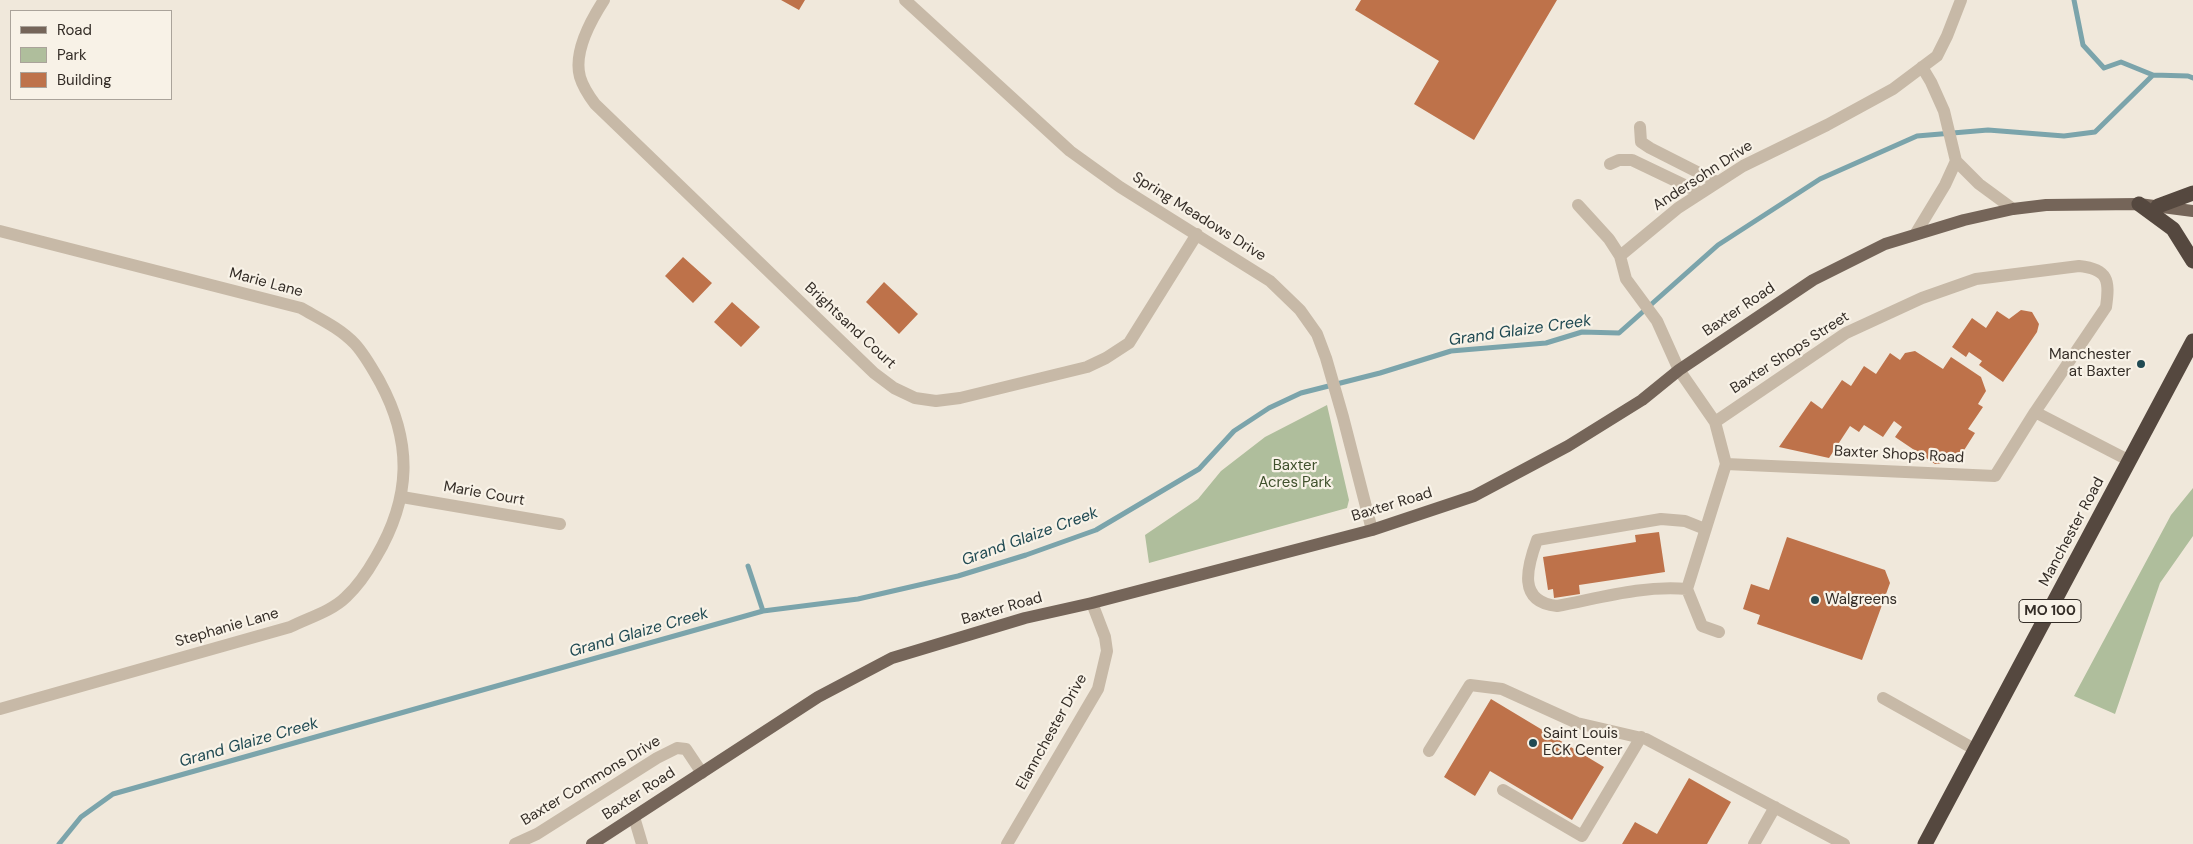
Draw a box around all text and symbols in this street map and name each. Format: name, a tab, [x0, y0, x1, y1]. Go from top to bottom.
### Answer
legend	[10, 10, 172, 100]
text: Road	[57, 20, 92, 40]
text: Park	[57, 45, 87, 65]
text: Building	[57, 70, 112, 90]
street label: Andersohn Drive	[1650, 137, 1756, 215]
street label: Spring Meadows Drive	[1129, 169, 1269, 265]
street label: Marie Lane	[227, 265, 305, 301]
street label: Brightsand Court	[801, 279, 899, 373]
street label: Baxter Road	[1699, 279, 1779, 341]
street label: Baxter Shops Street	[1727, 308, 1853, 398]
water label: Grand Glaize Creek	[1447, 311, 1593, 351]
place label: Manchester at Baxter	[2049, 346, 2131, 381]
marker: Manchester at Baxter	[2135, 358, 2147, 370]
street label: Baxter Shops Road	[1833, 443, 1965, 467]
park label: Baxter Acres Park	[1258, 457, 1332, 492]
street label: Manchester Road	[2036, 474, 2108, 590]
street label: Marie Court	[442, 478, 526, 510]
street label: Baxter Road	[1350, 484, 1434, 526]
water label: Grand Glaize Creek	[959, 503, 1101, 571]
street label: Baxter Road	[959, 589, 1045, 629]
place label: Walgreens	[1825, 591, 1897, 609]
marker: Walgreens	[1809, 594, 1821, 606]
road number: MO 100	[2019, 600, 2081, 622]
water label: Grand Glaize Creek	[567, 604, 711, 662]
street label: Stephanie Lane	[173, 605, 281, 651]
street label: Elannchester Drive	[1013, 671, 1091, 793]
water label: Grand Glaize Creek	[177, 714, 321, 772]
place label: Saint Louis ECK Center	[1543, 725, 1623, 760]
street label: Baxter Commons Drive	[518, 732, 664, 830]
marker: Saint Louis ECK Center	[1527, 737, 1539, 749]
street label: Baxter Road	[599, 764, 679, 824]

